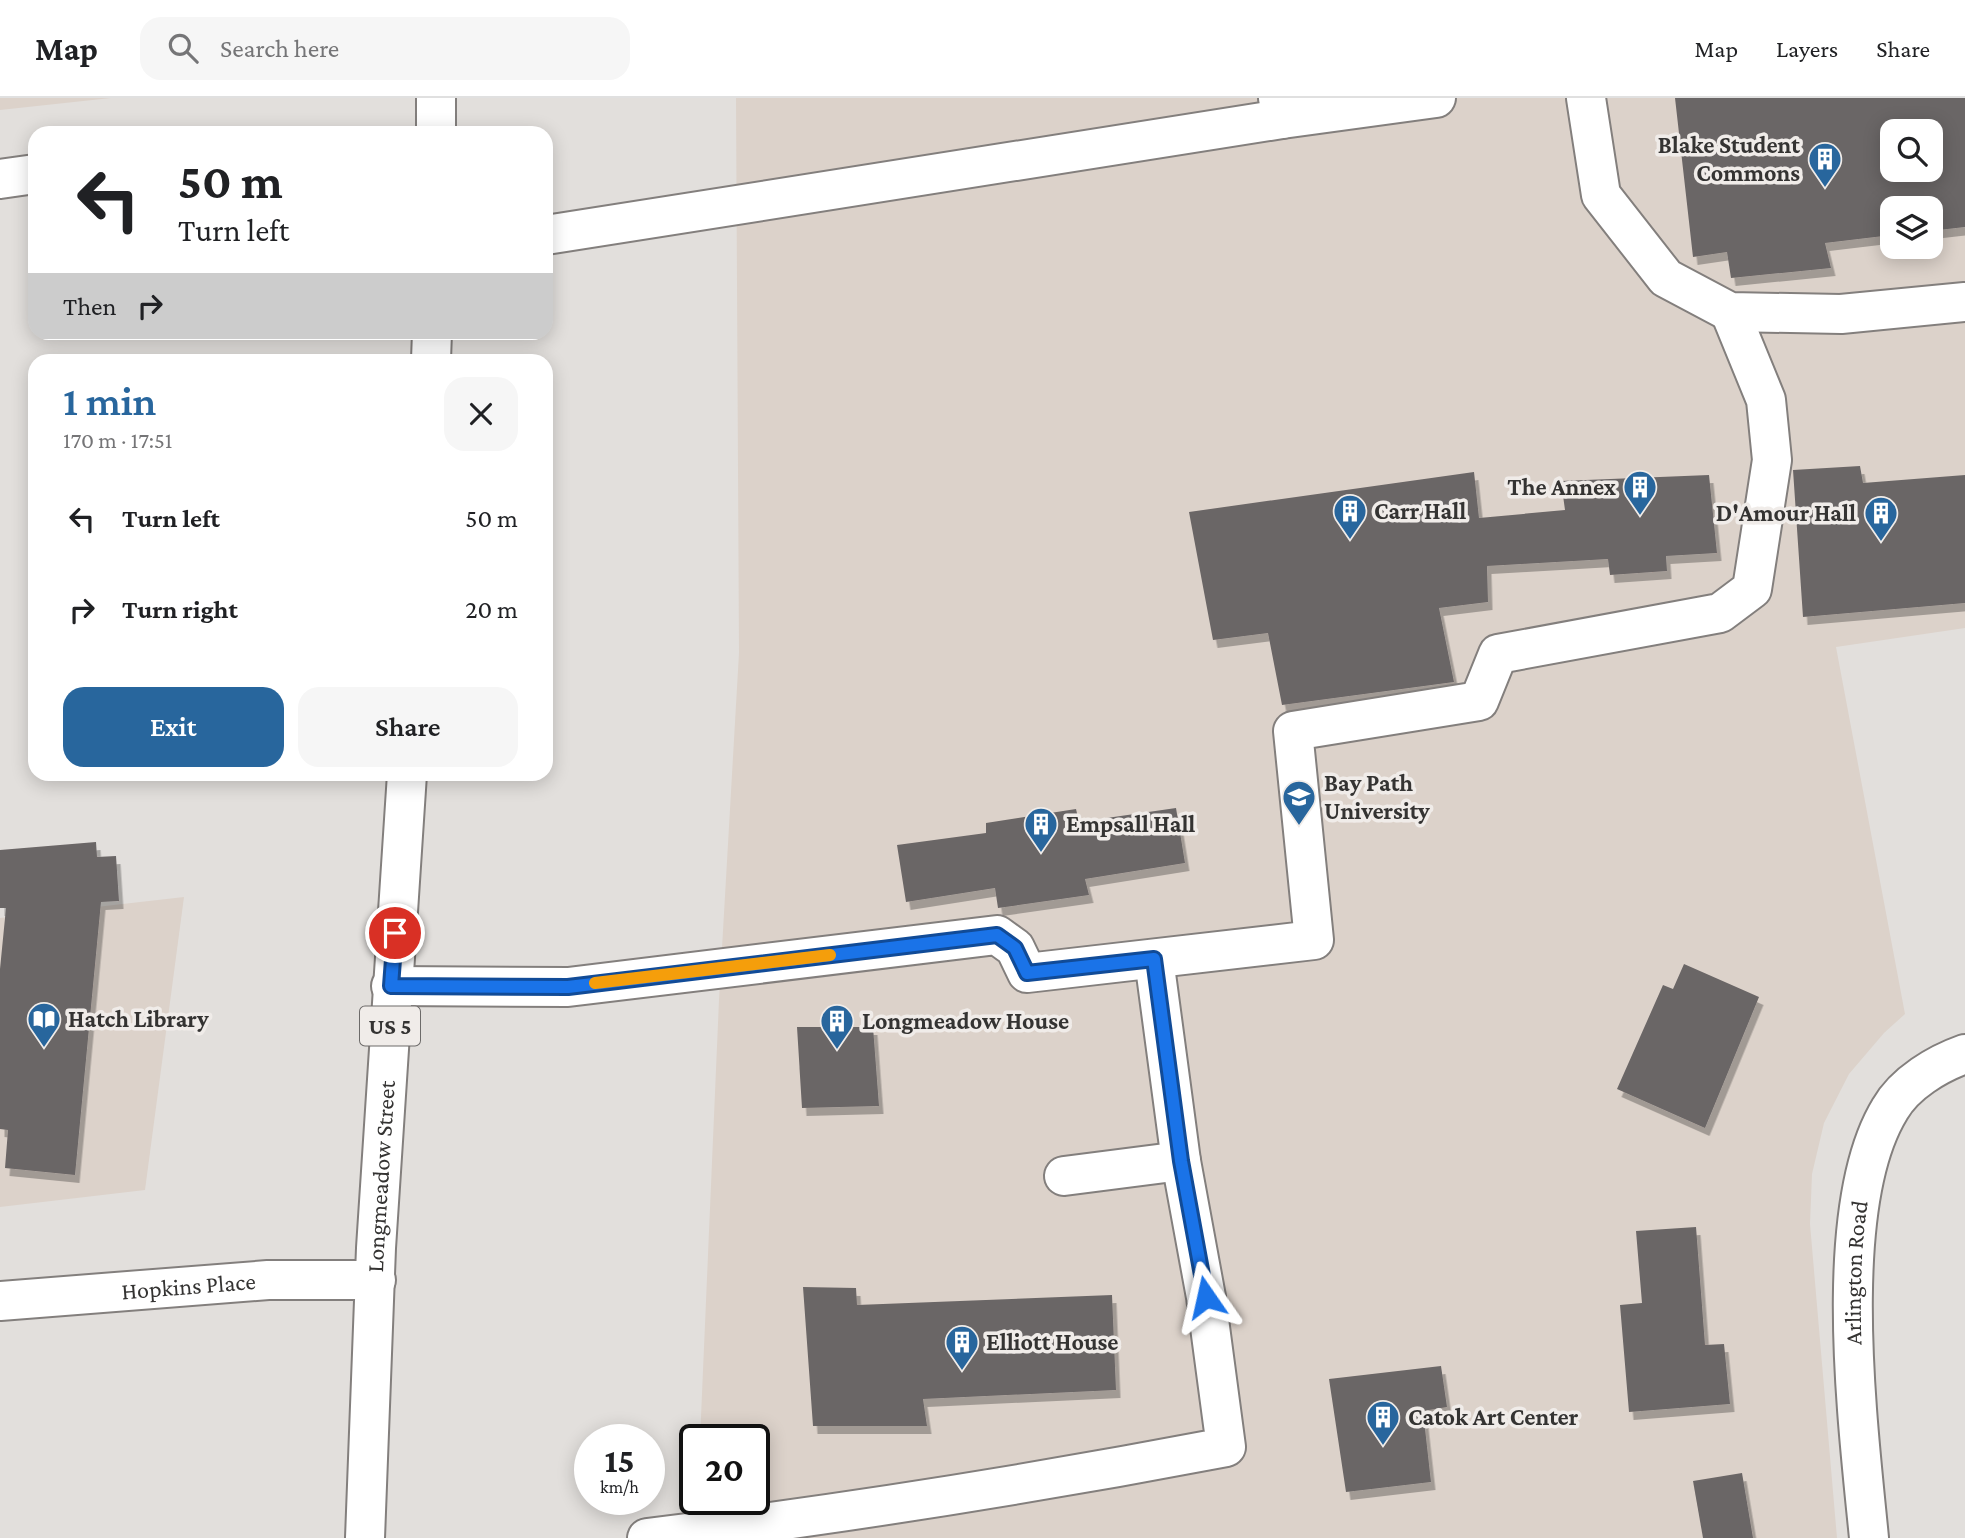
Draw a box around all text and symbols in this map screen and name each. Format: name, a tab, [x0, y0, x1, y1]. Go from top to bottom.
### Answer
search box	[140, 17, 630, 80]
icon: search	[164, 29, 202, 67]
text: Map	[35, 30, 98, 67]
text: Search here	[220, 34, 339, 63]
text: Map	[1694, 35, 1738, 62]
text: Layers	[1776, 35, 1838, 62]
text: Share	[1876, 35, 1930, 62]
map controls	[1880, 119, 1943, 259]
button: search	[1880, 119, 1943, 182]
place label: Blake Student Commons	[1658, 131, 1800, 186]
building icon: Blake Student Commons	[1806, 140, 1844, 189]
icon: left	[63, 154, 154, 245]
text: 50 m	[178, 154, 283, 209]
button: layers	[1880, 196, 1943, 259]
text: Turn left	[178, 212, 289, 248]
icon: right	[131, 287, 169, 325]
text: Then	[63, 292, 117, 321]
text: 1 min	[63, 377, 156, 424]
button: close	[444, 377, 518, 451]
text: 170 m · 17:51	[63, 427, 172, 453]
building icon: The Annex	[1621, 468, 1659, 517]
place label: The Annex	[1507, 473, 1617, 500]
building icon: Carr Hall	[1331, 492, 1369, 541]
building icon: D'Amour Hall	[1862, 494, 1900, 543]
place label: Carr Hall	[1374, 497, 1466, 524]
place label: D'Amour Hall	[1716, 499, 1856, 526]
icon: left	[63, 500, 101, 538]
text: Turn left	[122, 504, 220, 533]
text: 50 m	[465, 504, 518, 533]
icon: right	[63, 591, 101, 629]
text: Turn right	[122, 595, 238, 624]
text: 20 m	[465, 595, 518, 624]
button: Exit	[63, 687, 284, 767]
button: Share	[298, 687, 518, 767]
place label: Bay Path University	[1324, 769, 1430, 824]
school or university icon: Bay Path University	[1280, 778, 1318, 827]
building icon: Empsall Hall	[1022, 805, 1060, 854]
place label: Empsall Hall	[1066, 810, 1195, 837]
pin	[365, 903, 425, 963]
icon: arrive	[376, 914, 414, 952]
library icon: Hatch Library	[25, 1000, 63, 1049]
building icon: Longmeadow House	[818, 1002, 856, 1051]
place label: Hatch Library	[68, 1005, 209, 1032]
road number: US 5	[360, 1007, 420, 1046]
place label: Longmeadow House	[862, 1007, 1069, 1034]
street label: Longmeadow Street	[361, 1078, 400, 1273]
street label: Arlington Road	[1839, 1198, 1873, 1346]
position arrow	[1169, 1260, 1243, 1334]
street label: Hopkins Place	[120, 1267, 257, 1304]
building icon: Elliott House	[943, 1323, 981, 1372]
place label: Elliott House	[986, 1328, 1118, 1355]
building icon: Catok Art Center	[1364, 1398, 1402, 1447]
place label: Catok Art Center	[1408, 1403, 1579, 1430]
speed limit sign: 20	[679, 1424, 770, 1515]
text: 15	[604, 1441, 635, 1480]
text: km/h	[600, 1477, 639, 1497]

